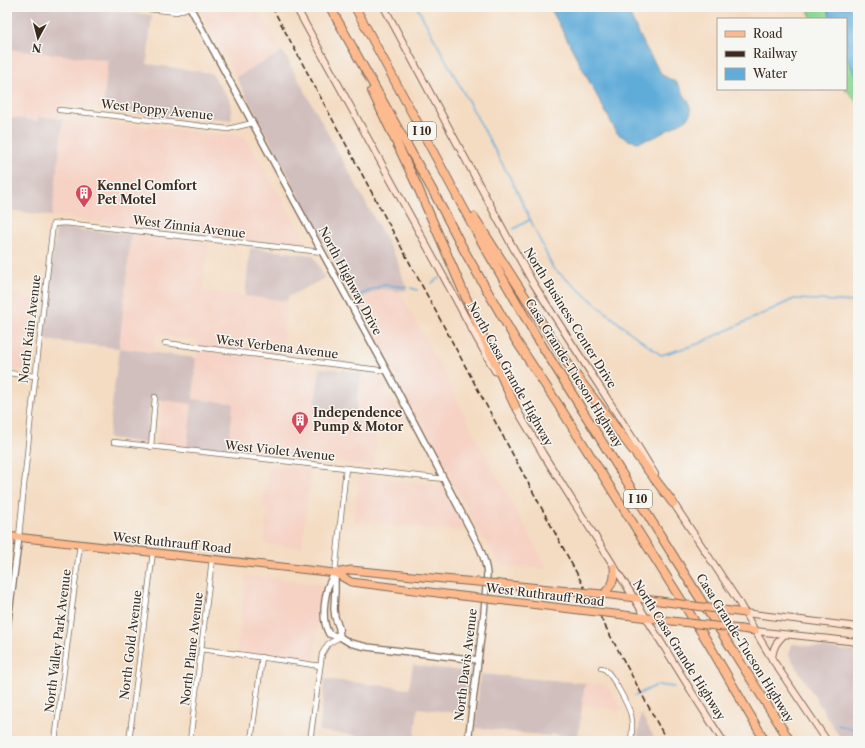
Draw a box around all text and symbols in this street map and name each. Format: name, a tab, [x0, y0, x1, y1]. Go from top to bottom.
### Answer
north arrow	[18, 18, 58, 58]
legend	[717, 18, 847, 90]
text: Road	[753, 26, 783, 41]
text: N	[31, 40, 42, 55]
text: Railway	[753, 46, 798, 61]
text: Water	[752, 66, 787, 81]
street label: West Poppy Avenue	[99, 96, 214, 123]
road number: I 10	[408, 122, 436, 140]
place label: Kennel Comfort Pet Motel	[97, 178, 197, 207]
building icon: Kennel Comfort Pet Motel	[74, 183, 94, 208]
street label: West Zinnia Avenue	[131, 212, 247, 241]
street label: North Highway Drive	[315, 224, 386, 338]
street label: North Business Center Drive	[521, 245, 620, 391]
street label: North Kain Avenue	[15, 274, 44, 384]
street label: Casa Grande-Tucson Highway	[522, 296, 627, 450]
street label: North Casa Grande Highway	[464, 299, 557, 449]
street label: West Verbena Avenue	[214, 331, 339, 361]
place label: Independence Pump & Motor	[313, 405, 404, 434]
building icon: Independence Pump & Motor	[290, 410, 310, 435]
street label: West Violet Avenue	[223, 437, 336, 464]
road number: I 10	[624, 490, 652, 508]
street label: West Ruthrauff Road	[111, 529, 233, 556]
street label: North Valley Park Avenue	[41, 568, 74, 714]
street label: Casa Grande-Tucson Highway	[693, 571, 798, 725]
street label: North Casa Grande Highway	[630, 577, 729, 723]
street label: West Ruthrauff Road	[484, 580, 606, 609]
street label: North Gold Avenue	[116, 589, 145, 701]
street label: North Plane Avenue	[177, 591, 206, 707]
street label: North Davis Avenue	[451, 607, 480, 722]

